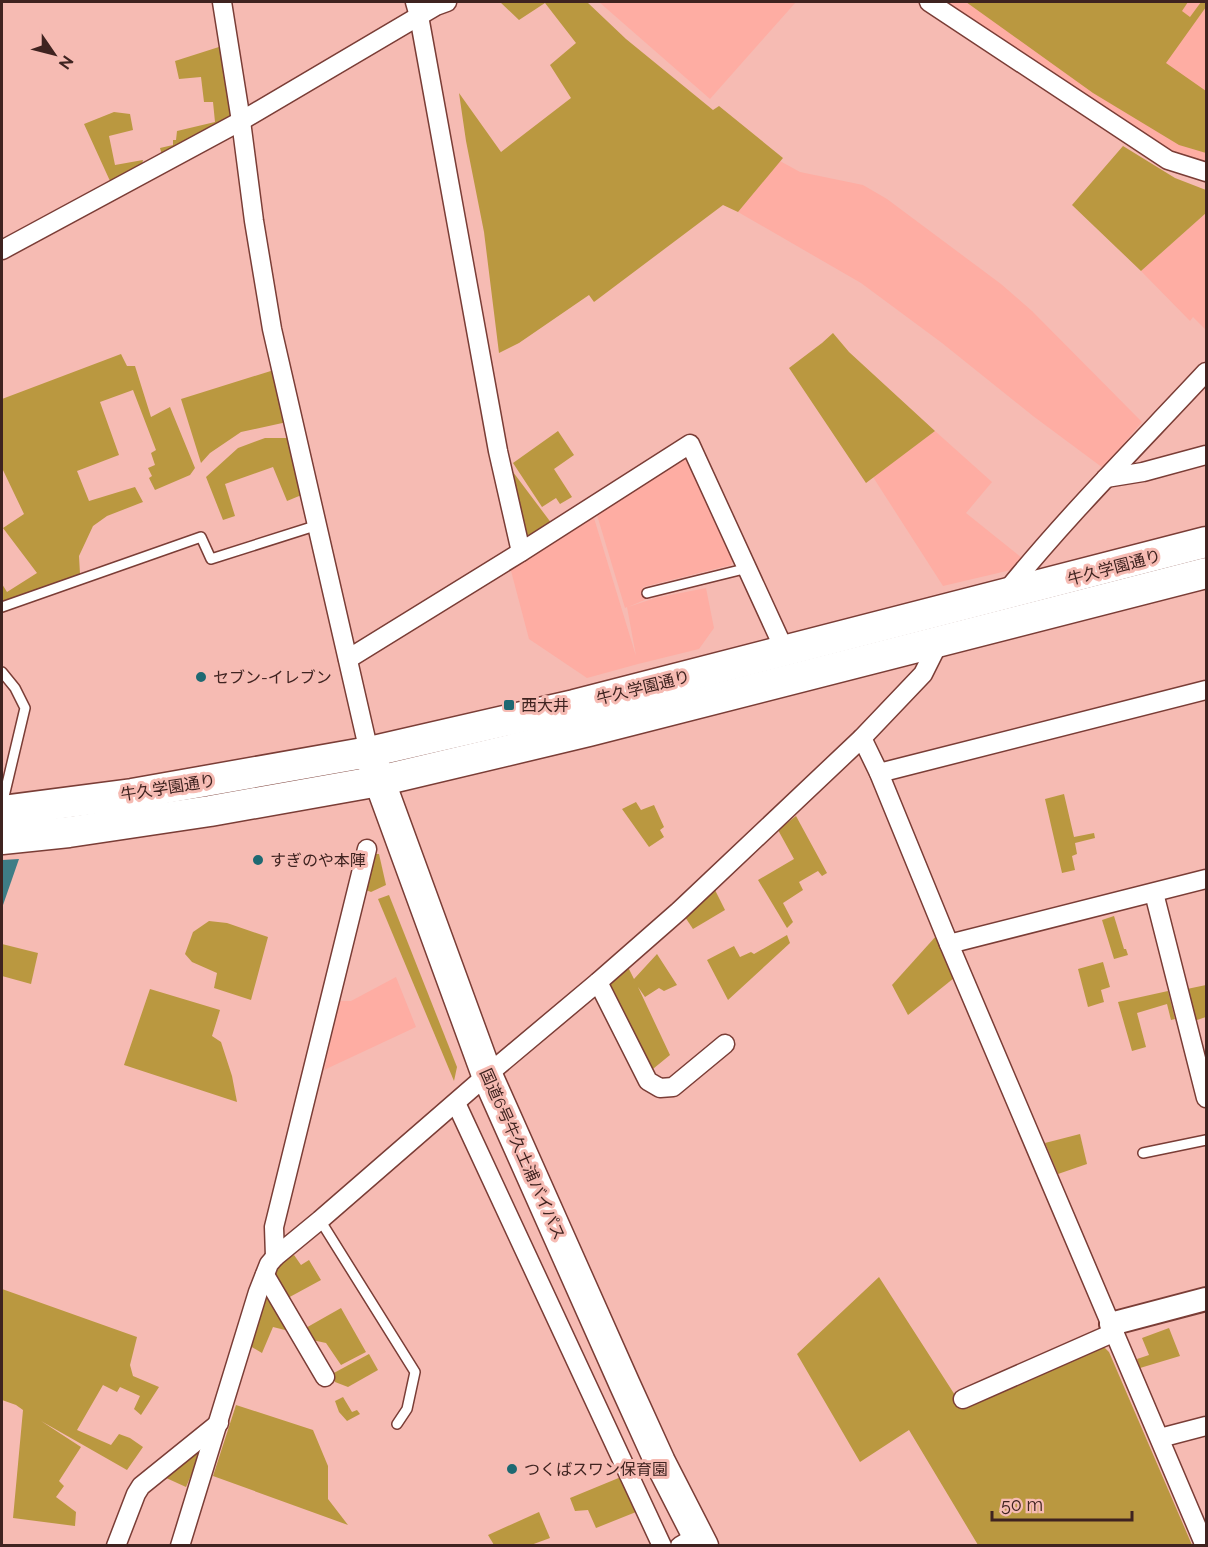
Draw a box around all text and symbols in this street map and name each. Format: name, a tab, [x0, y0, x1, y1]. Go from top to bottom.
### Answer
north arrow	[24, 24, 84, 84]
text: N	[55, 52, 77, 73]
street label: 牛久学園通り	[1065, 546, 1163, 589]
street label: 牛久学園通り	[594, 667, 692, 708]
place label: セブン-イレブン	[213, 668, 332, 687]
marker: セブン-イレブン	[194, 670, 208, 684]
place label: 西大井	[521, 696, 569, 715]
marker: 西大井	[502, 698, 516, 712]
street label: 牛久学園通り	[119, 771, 217, 804]
place label: すぎのや本陣	[270, 851, 366, 870]
marker: すぎのや本陣	[251, 853, 265, 867]
street label: 国道6号牛久土浦バイパス	[476, 1066, 569, 1243]
place label: つくばスワン保育園	[524, 1460, 668, 1479]
marker: つくばスワン保育園	[505, 1462, 519, 1476]
scale bar	[992, 1484, 1132, 1522]
text: 50 m	[1001, 1494, 1043, 1515]

